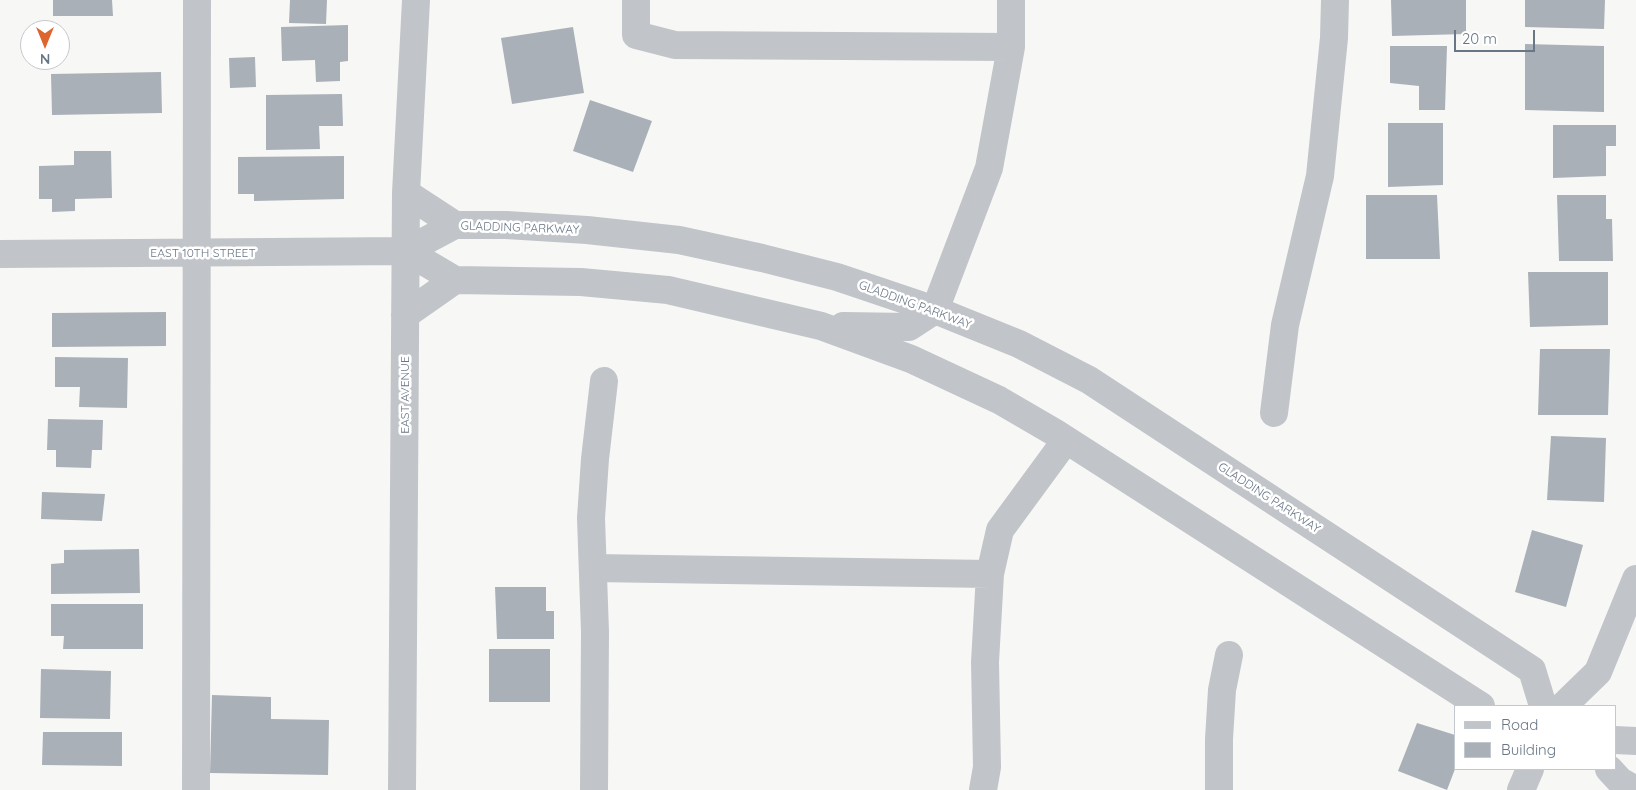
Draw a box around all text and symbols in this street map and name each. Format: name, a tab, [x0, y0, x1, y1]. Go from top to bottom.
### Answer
north arrow	[20, 20, 70, 70]
scale bar	[1456, 20, 1537, 52]
text: 20 m	[1462, 29, 1497, 48]
text: N	[40, 50, 50, 68]
street label: GLADDING PARKWAY	[460, 219, 580, 237]
street label: EAST 10TH STREET	[150, 246, 256, 260]
street label: GLADDING PARKWAY	[857, 278, 973, 332]
street label: EAST AVENUE	[398, 356, 412, 434]
street label: GLADDING PARKWAY	[1215, 460, 1323, 536]
legend	[1454, 705, 1616, 770]
text: Road	[1501, 715, 1538, 734]
text: Building	[1501, 740, 1556, 759]

